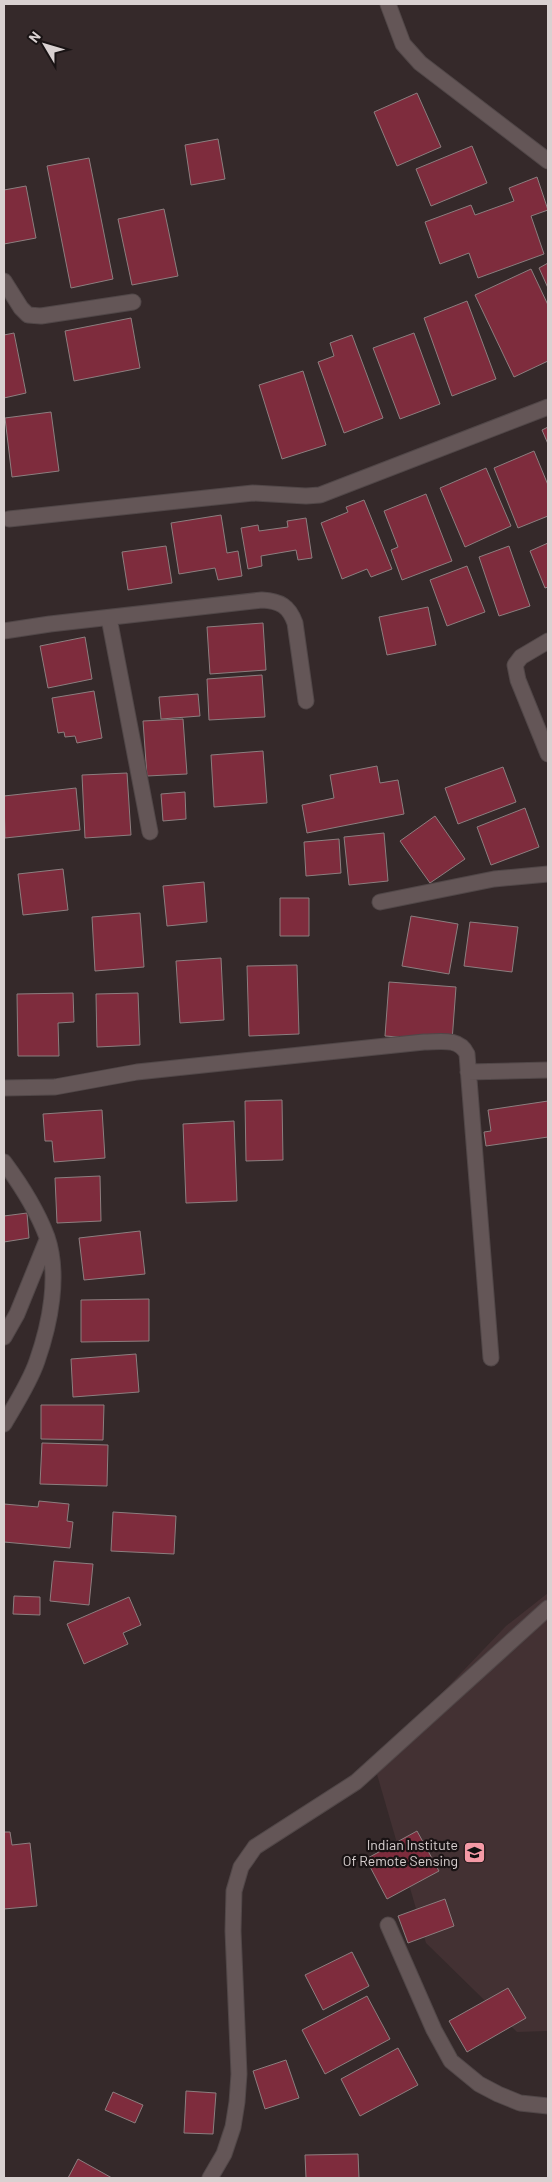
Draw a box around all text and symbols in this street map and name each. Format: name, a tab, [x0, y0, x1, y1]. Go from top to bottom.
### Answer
north arrow	[20, 20, 70, 70]
text: N	[25, 28, 44, 46]
place label: Indian Institute Of Remote Sensing	[343, 1836, 458, 1869]
school or university icon: Indian Institute Of Remote Sensing	[462, 1841, 486, 1865]

